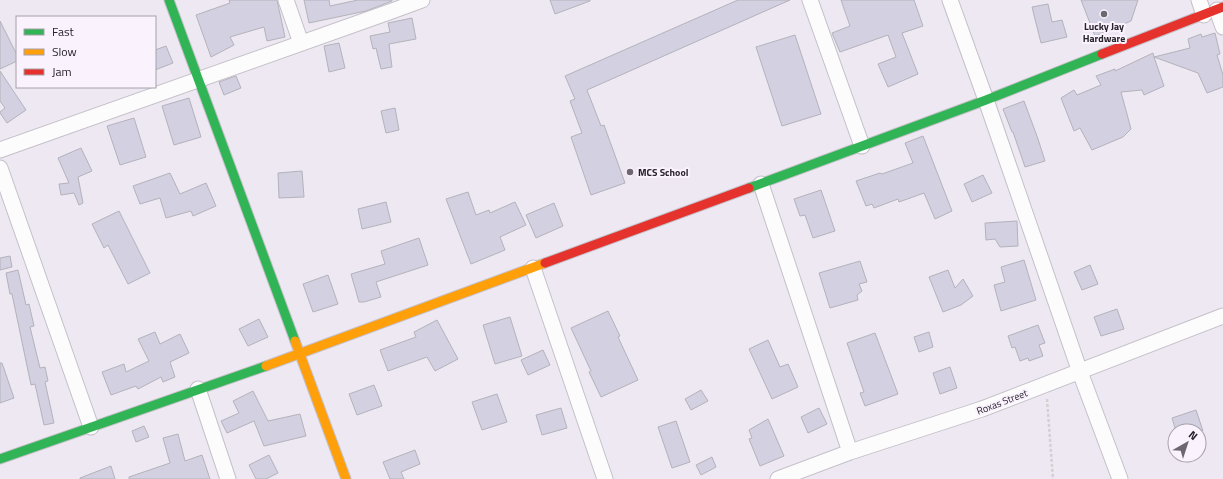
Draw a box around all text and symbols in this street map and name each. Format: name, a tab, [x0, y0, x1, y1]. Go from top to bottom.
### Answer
marker: Lucky Jay Hardware	[1099, 9, 1109, 19]
legend	[16, 16, 156, 88]
place label: Lucky Jay Hardware	[1083, 19, 1125, 46]
text: Fast	[52, 22, 75, 41]
text: Slow	[52, 42, 77, 61]
text: Jam	[52, 62, 72, 81]
place label: MCS School	[638, 165, 689, 180]
marker: MCS School	[625, 167, 635, 177]
street label: Roxas Street	[974, 385, 1030, 419]
north arrow	[1167, 423, 1207, 463]
text: N	[1185, 427, 1201, 444]

